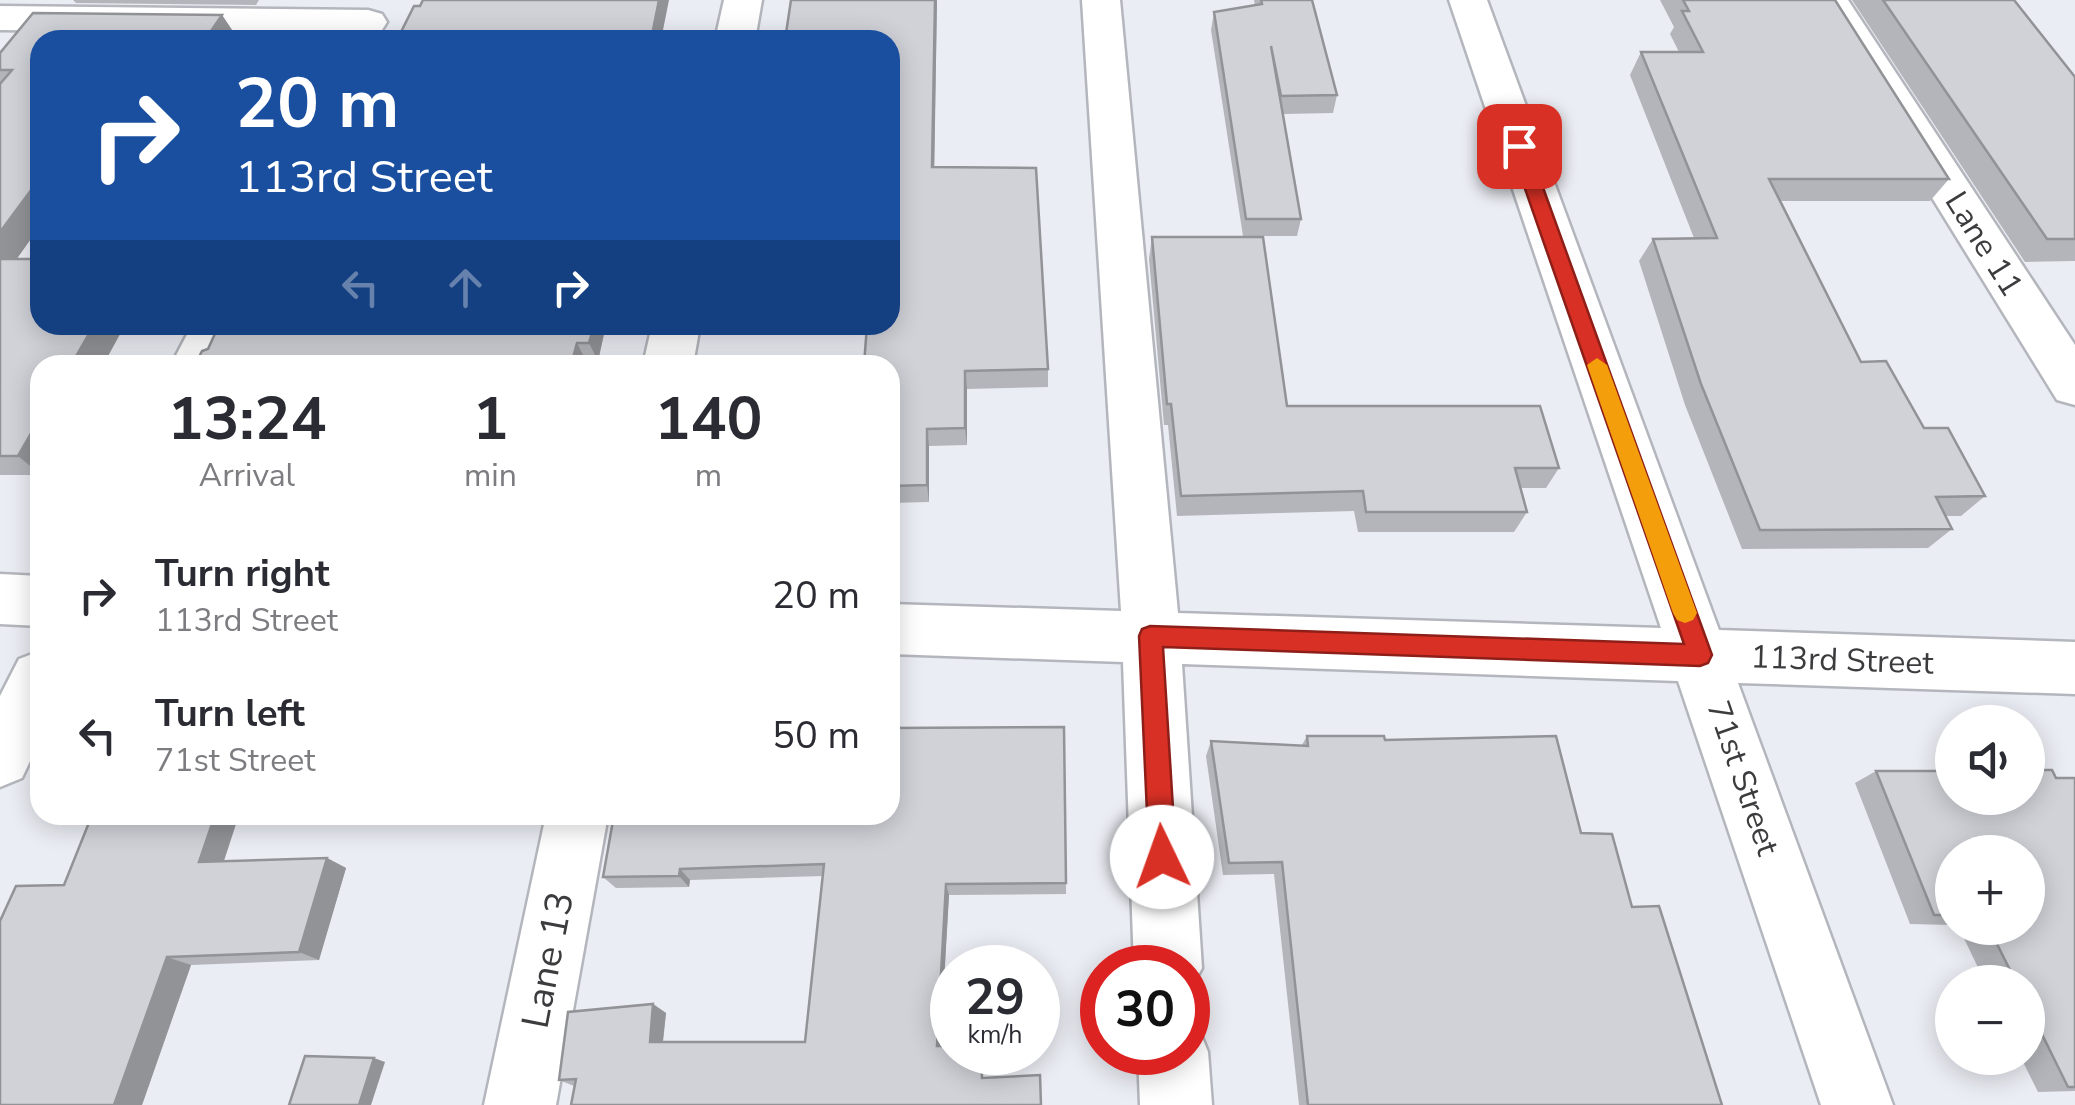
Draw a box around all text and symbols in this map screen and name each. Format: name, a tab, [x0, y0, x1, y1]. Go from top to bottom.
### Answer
text: 20 m	[235, 56, 399, 152]
icon: right	[70, 70, 200, 200]
pin	[1477, 104, 1562, 189]
icon: arrive	[1492, 119, 1547, 174]
text: 113rd Street	[235, 147, 492, 208]
street label: Lane 11	[1935, 183, 2033, 305]
icon: left	[333, 260, 388, 315]
icon: ahead	[438, 260, 493, 315]
icon: right	[543, 260, 598, 315]
text: 13:24	[168, 378, 326, 460]
text: 1	[472, 378, 508, 460]
text: 140	[654, 378, 762, 460]
text: Arrival	[199, 454, 295, 497]
text: min	[464, 454, 517, 497]
text: m	[695, 454, 722, 497]
text: Turn right	[155, 548, 330, 599]
icon: right	[70, 568, 125, 623]
text: 20 m	[772, 570, 860, 621]
text: 113rd Street	[155, 599, 338, 642]
street label: 113rd Street	[1750, 635, 1935, 685]
text: Turn left	[155, 688, 305, 739]
street label: 71st Street	[1697, 695, 1790, 862]
map controls	[1935, 705, 2045, 1075]
button: sound	[1935, 705, 2045, 815]
icon: left	[70, 708, 125, 763]
text: 50 m	[772, 710, 860, 761]
text: 71st Street	[155, 739, 315, 782]
position arrow	[1110, 805, 1214, 909]
button: +	[1935, 835, 2045, 945]
street label: Lane 13	[510, 887, 586, 1033]
speed limit sign: 30	[1080, 945, 1210, 1075]
text: 29	[965, 963, 1025, 1032]
button: −	[1935, 965, 2045, 1075]
text: km/h	[967, 1018, 1023, 1052]

